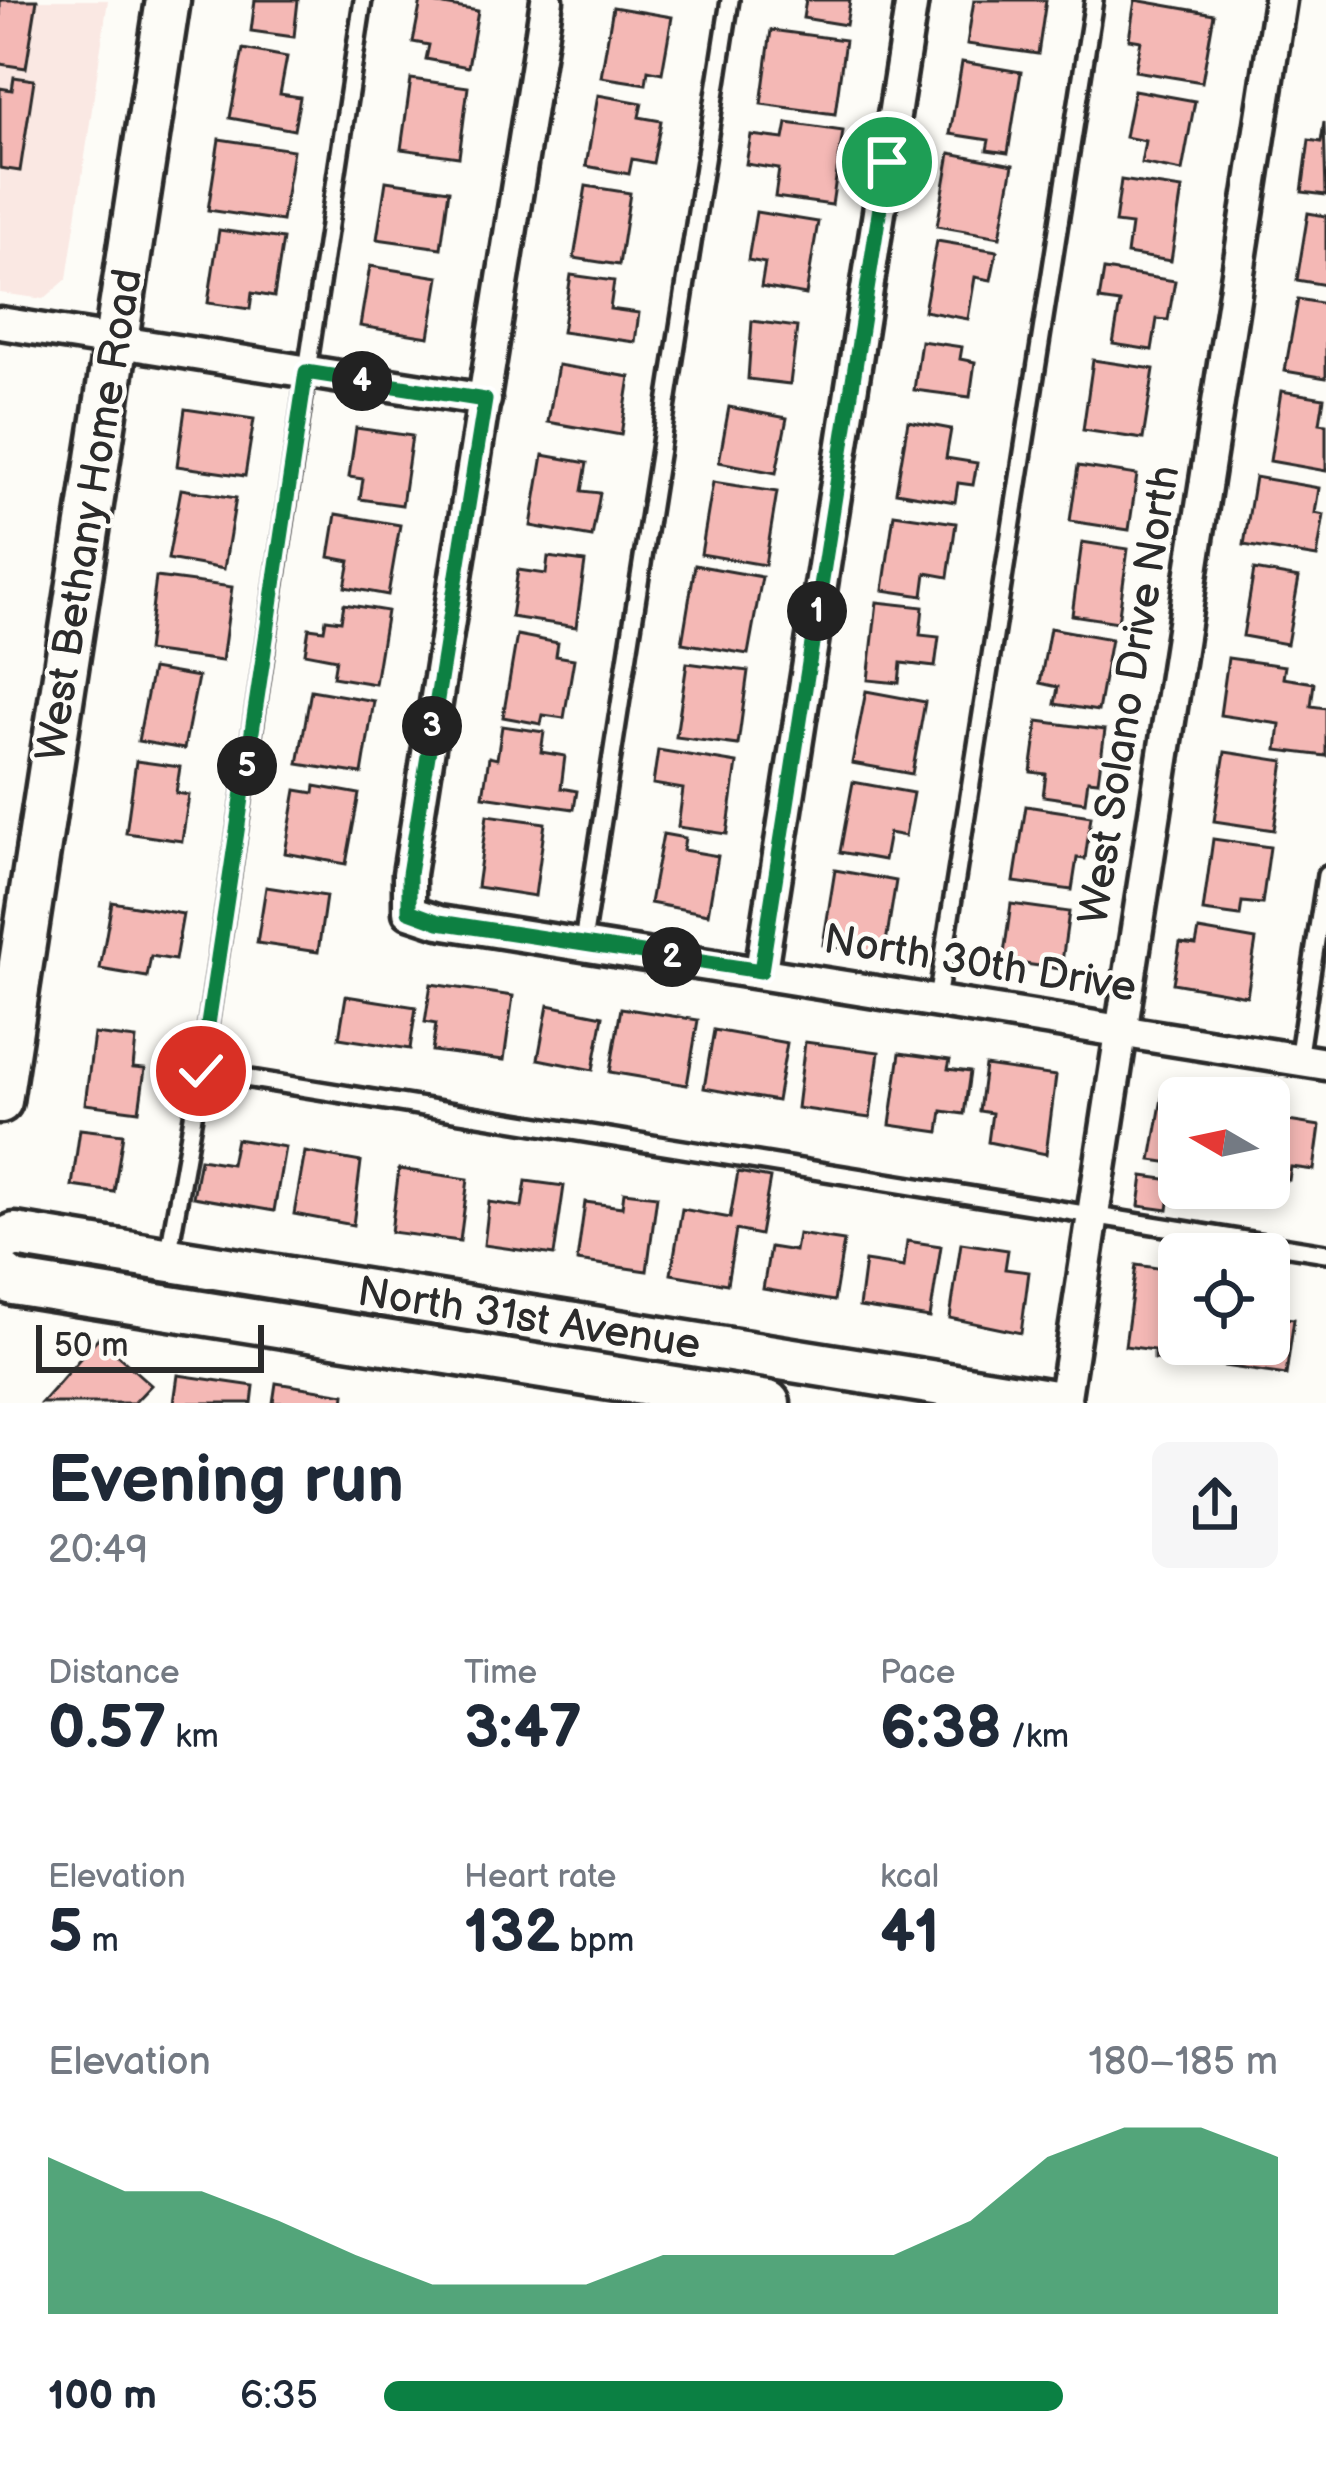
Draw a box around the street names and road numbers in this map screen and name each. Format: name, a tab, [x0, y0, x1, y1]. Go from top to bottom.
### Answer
street label: West Bethany Home Road	[26, 265, 154, 765]
street label: West Solano Drive North	[1069, 462, 1191, 928]
street label: North 30th Drive	[820, 914, 1140, 1014]
street label: North 31st Avenue	[354, 1267, 704, 1371]

